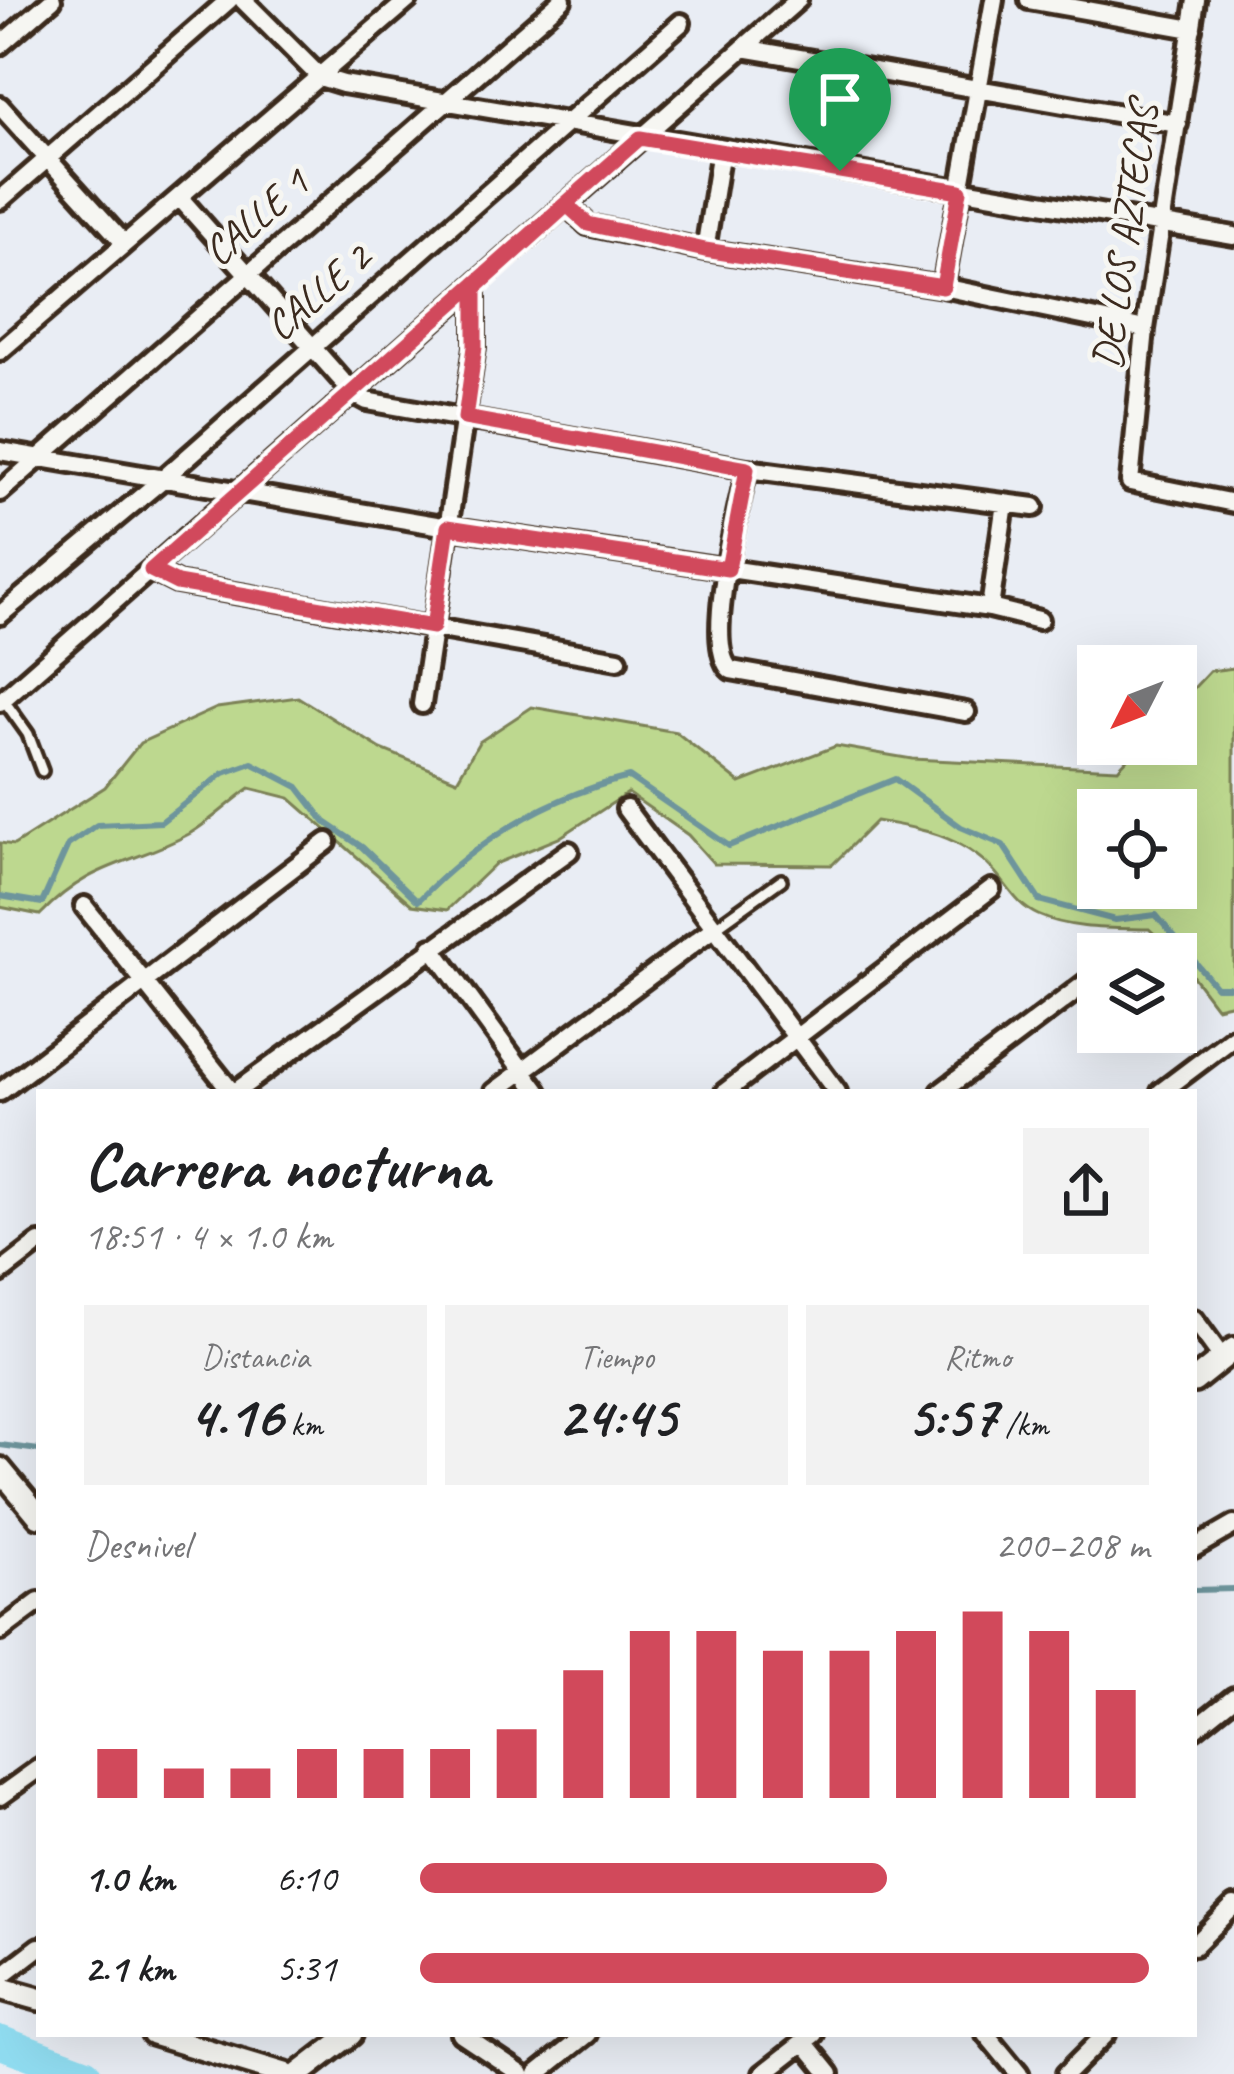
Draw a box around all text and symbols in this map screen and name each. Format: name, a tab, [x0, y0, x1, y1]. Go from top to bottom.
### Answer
pin	[789, 48, 891, 171]
icon: arrive	[807, 66, 873, 132]
street label: DE LOS AZTECAS	[1080, 92, 1171, 372]
street label: CALLE 1	[192, 155, 321, 277]
street label: CALLE 2	[254, 230, 384, 352]
north arrow	[1077, 645, 1197, 765]
map controls	[1077, 645, 1197, 1053]
button: locate	[1077, 789, 1197, 909]
button: layers	[1077, 933, 1197, 1053]
text: Carrera nocturna	[84, 1125, 488, 1208]
button: share	[1023, 1128, 1149, 1254]
text: 18:51 · 4 × 1.0 km	[84, 1212, 332, 1261]
text: Distancia	[201, 1336, 310, 1378]
text: Tiempo	[579, 1336, 654, 1378]
text: Ritmo	[944, 1336, 1011, 1378]
text: 4.16	[188, 1378, 282, 1454]
text: 24:45	[557, 1378, 676, 1454]
text: 5:57	[907, 1378, 997, 1454]
text: km	[282, 1404, 323, 1446]
text: /km	[997, 1404, 1048, 1446]
text: Desnivel	[84, 1521, 190, 1570]
text: 200–208 m	[995, 1521, 1149, 1570]
text: 1.0 km	[84, 1854, 175, 1903]
text: 6:10	[276, 1854, 336, 1903]
text: 2.1 km	[84, 1944, 175, 1993]
text: 5:31	[276, 1944, 336, 1993]

